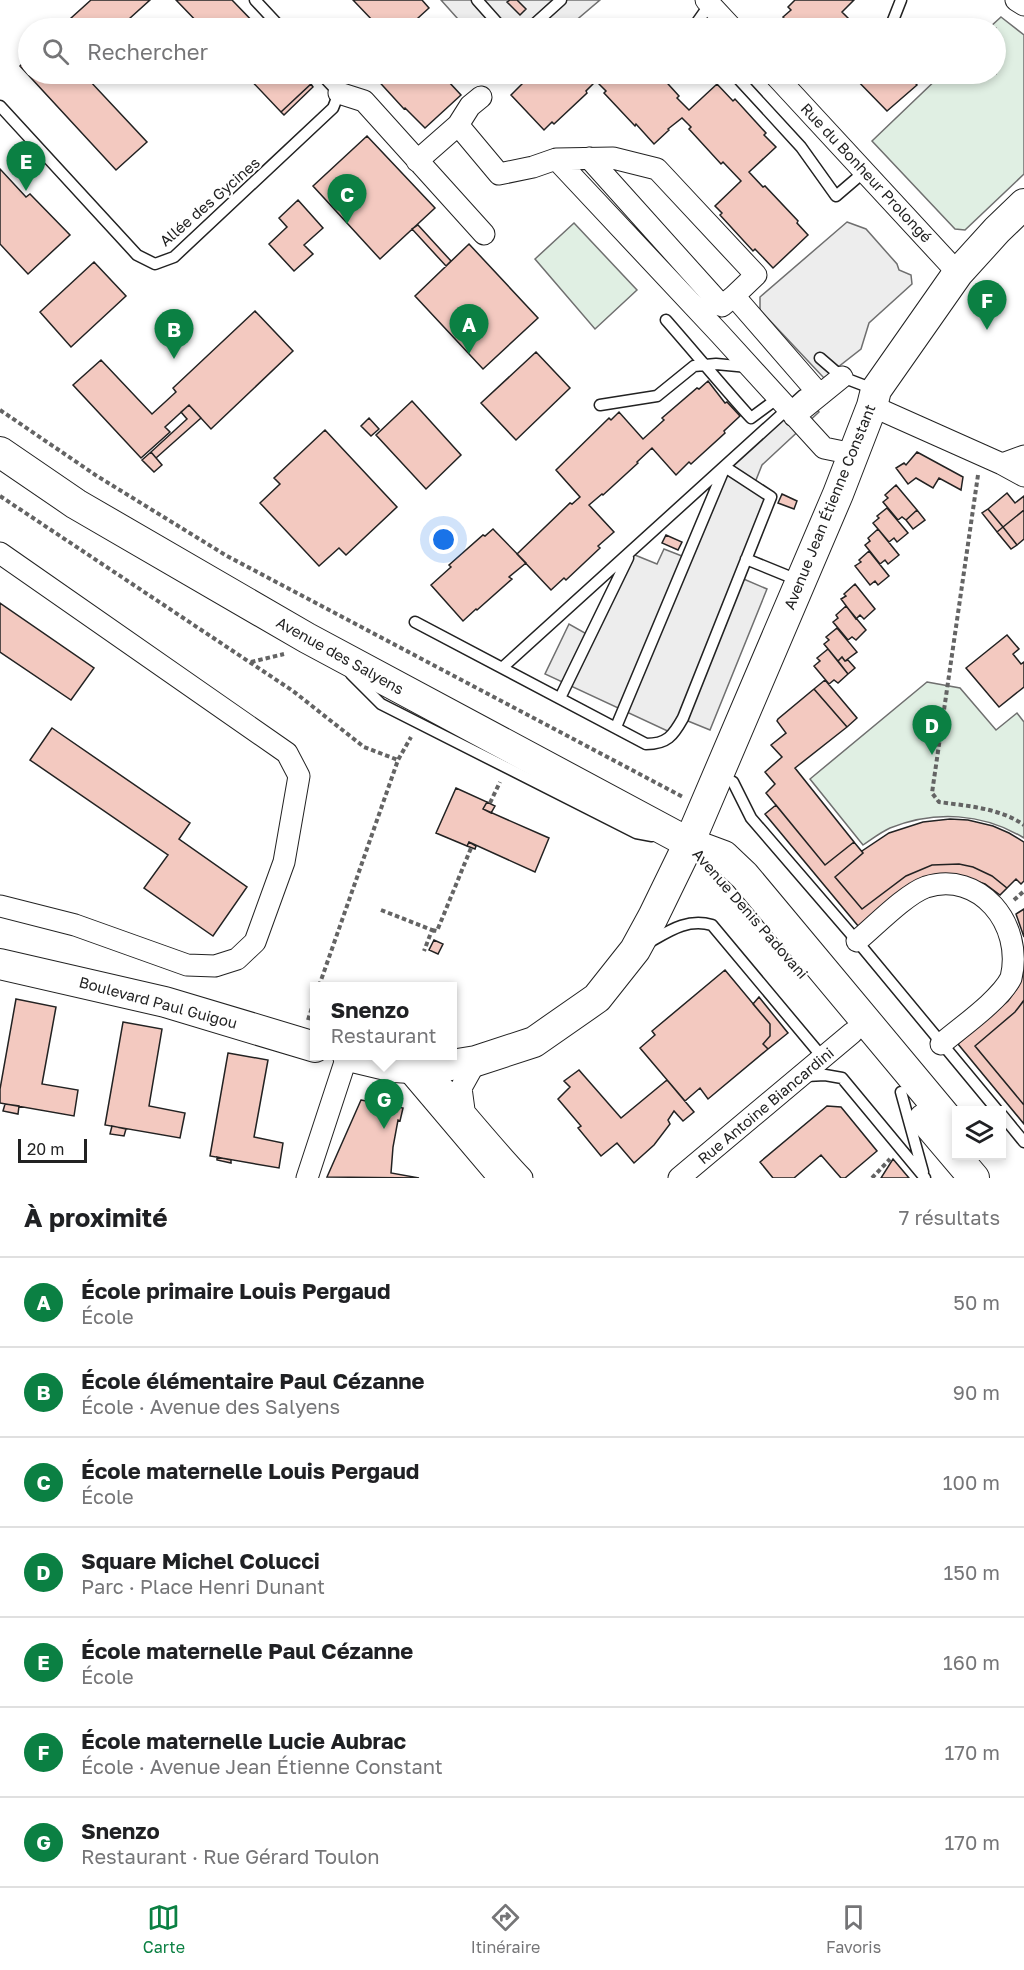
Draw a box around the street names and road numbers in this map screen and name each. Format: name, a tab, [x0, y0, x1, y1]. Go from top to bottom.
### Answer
street label: Rue du Bonheur Prolongé	[798, 99, 936, 246]
street label: Allée des Gycines	[156, 153, 263, 250]
street label: Avenue Jean Étienne Constant	[780, 401, 879, 612]
street label: Avenue des Salyens	[274, 613, 407, 698]
street label: Avenue Denis Padovani	[689, 845, 812, 982]
street label: Boulevard Paul Guigou	[77, 972, 239, 1032]
street label: Rue Antoine Biancardini	[694, 1043, 837, 1167]

